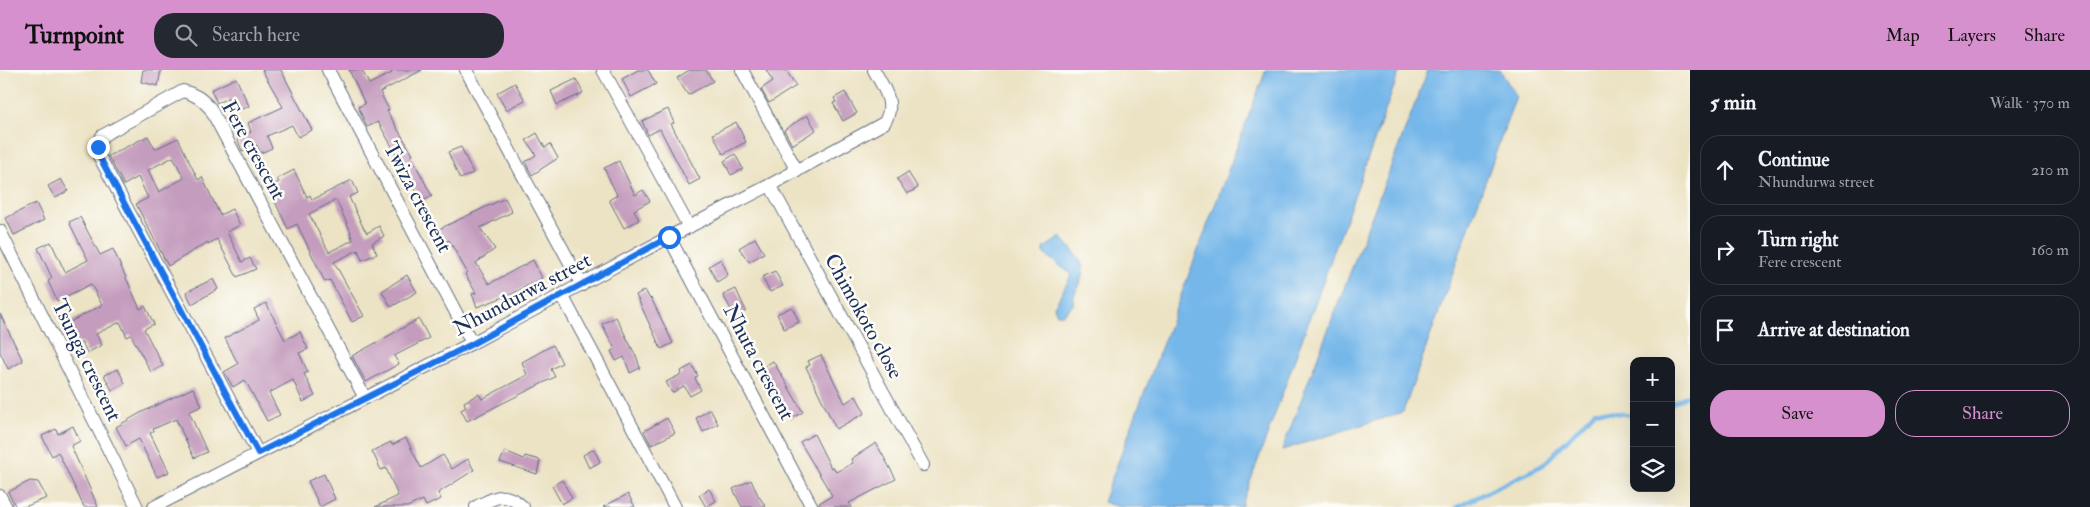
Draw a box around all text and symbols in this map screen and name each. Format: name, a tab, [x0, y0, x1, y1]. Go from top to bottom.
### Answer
search box	[154, 13, 504, 58]
text: Turnpoint	[25, 20, 124, 51]
icon: search	[172, 21, 200, 49]
text: Search here	[212, 23, 300, 47]
text: Map	[1886, 24, 1920, 47]
text: Layers	[1948, 24, 1996, 47]
text: Share	[2024, 24, 2065, 47]
text: 5 min	[1710, 89, 1756, 116]
text: Walk · 370 m	[1989, 93, 2070, 113]
street label: Fere crescent	[215, 96, 292, 205]
route end	[87, 136, 110, 159]
street label: Twiza crescent	[377, 137, 458, 258]
text: Continue	[1758, 148, 1829, 172]
icon: ahead	[1711, 156, 1739, 184]
text: 210 m	[2031, 160, 2069, 180]
text: Nhundurwa street	[1758, 172, 1874, 192]
route start	[658, 226, 681, 249]
text: Turn right	[1758, 228, 1838, 252]
icon: right	[1711, 236, 1739, 264]
text: 160 m	[2031, 240, 2069, 260]
street label: Nhundurwa street	[449, 247, 596, 342]
street label: Chimokoto close	[818, 249, 909, 384]
text: Fere crescent	[1758, 252, 1841, 272]
street label: Tsunga crescent	[45, 295, 128, 426]
street label: Nhuta crescent	[717, 300, 800, 425]
icon: arrive	[1711, 316, 1739, 344]
text: Arrive at destination	[1758, 318, 1910, 342]
map controls	[1630, 357, 1675, 492]
button: +	[1630, 357, 1675, 402]
button: Save	[1710, 390, 1885, 437]
button: Share	[1895, 390, 2070, 437]
button: −	[1630, 402, 1675, 447]
button: layers	[1630, 447, 1675, 492]

